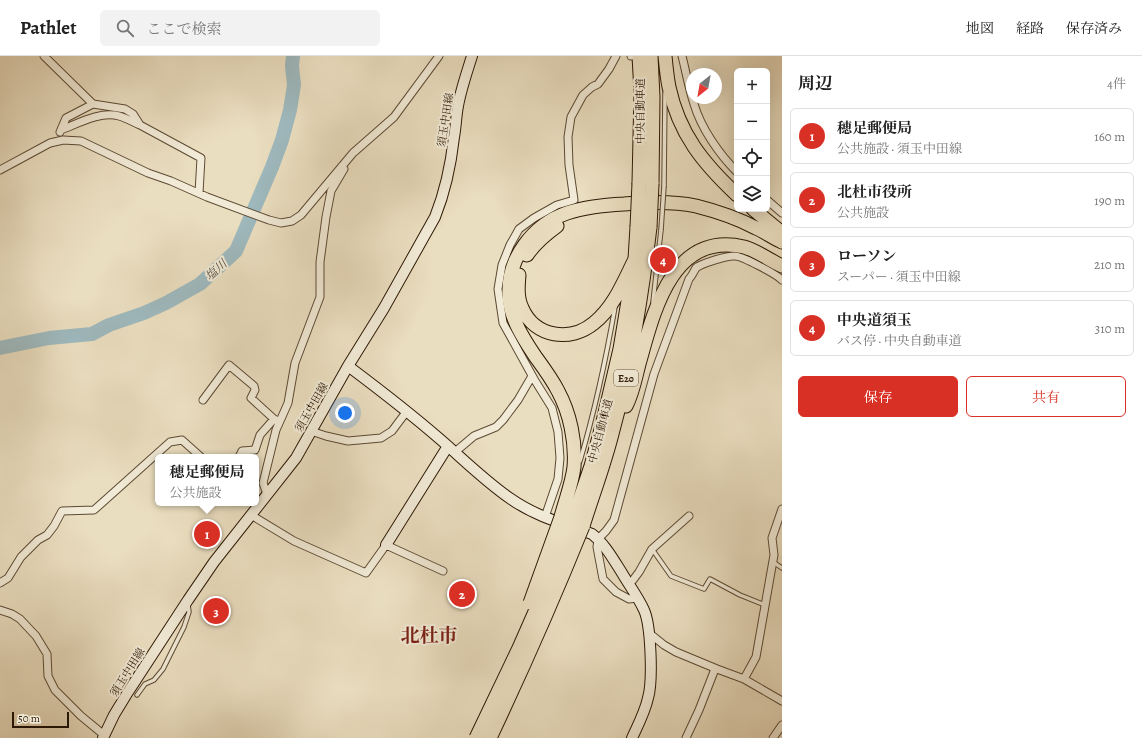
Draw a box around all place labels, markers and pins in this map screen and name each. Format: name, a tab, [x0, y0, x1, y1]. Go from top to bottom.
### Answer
pin: 4	[650, 245, 676, 275]
pin: 1	[194, 519, 220, 549]
pin: 2	[449, 579, 475, 609]
pin: 3	[203, 596, 229, 626]

